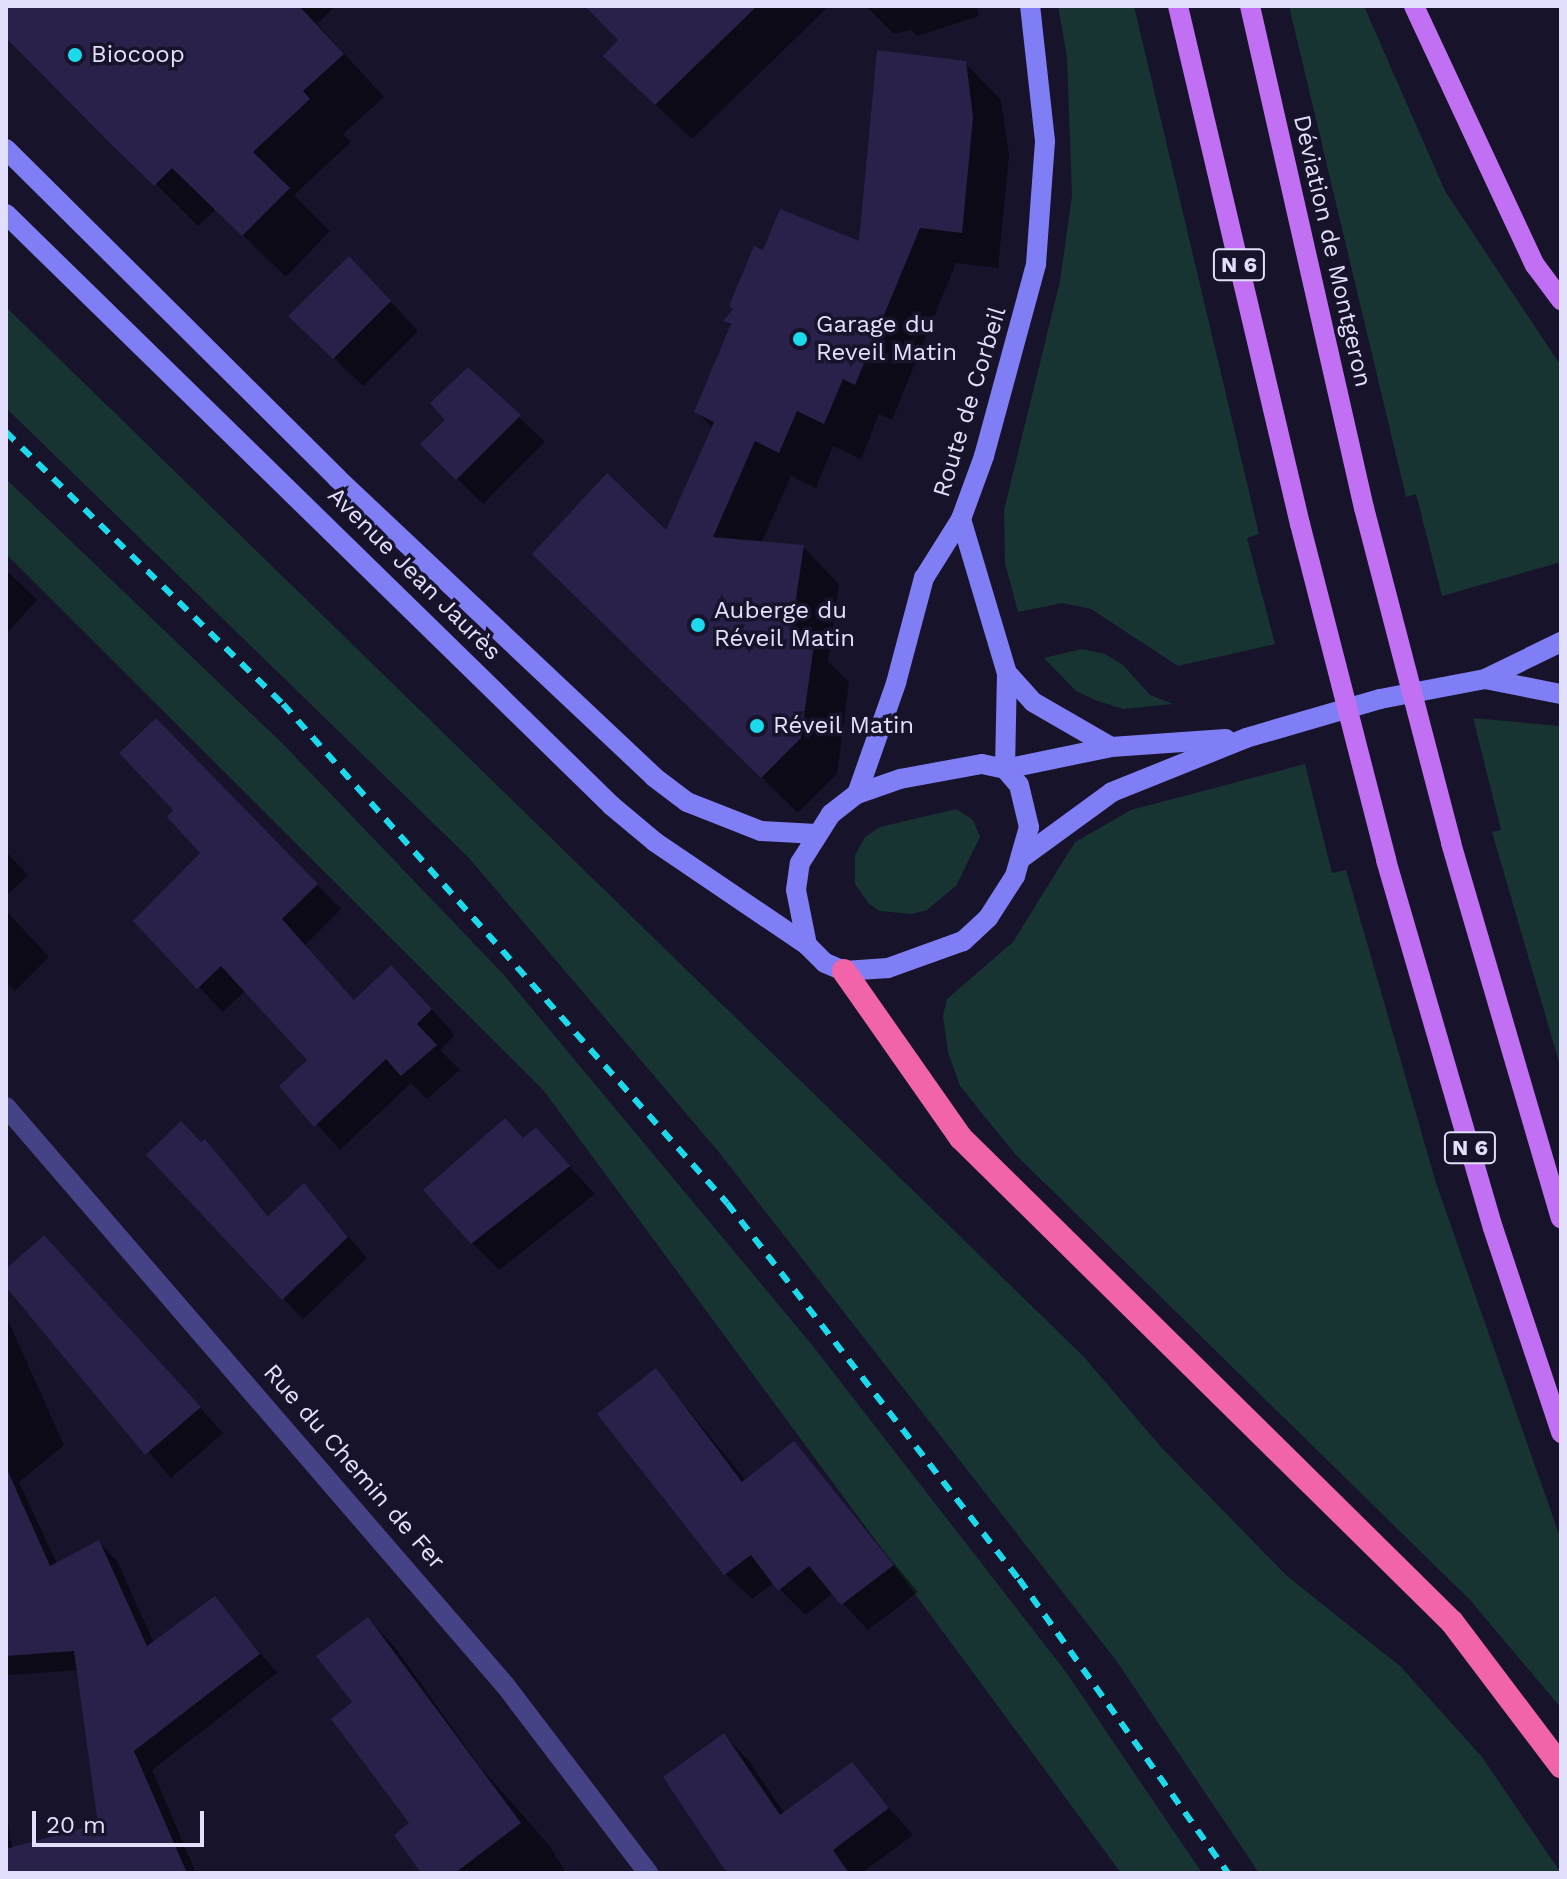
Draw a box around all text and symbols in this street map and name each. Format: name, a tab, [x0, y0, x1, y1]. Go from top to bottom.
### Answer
place label: Biocoop	[91, 41, 185, 69]
marker: Biocoop	[66, 46, 84, 64]
street label: Déviation de Montgeron	[1287, 112, 1377, 390]
road number: N 6	[1211, 247, 1267, 283]
street label: Route de Corbeil	[927, 303, 1013, 501]
place label: Garage du Reveil Matin	[816, 311, 958, 367]
marker: Garage du Reveil Matin	[791, 330, 809, 348]
street label: Avenue Jean Jaurès	[321, 481, 507, 667]
place label: Auberge du Réveil Matin	[714, 597, 856, 653]
marker: Auberge du Réveil Matin	[689, 616, 707, 634]
place label: Réveil Matin	[773, 712, 915, 740]
marker: Réveil Matin	[748, 717, 766, 735]
road number: N 6	[1442, 1130, 1498, 1166]
street label: Rue du Chemin de Fer	[257, 1359, 451, 1575]
scale bar	[36, 1795, 208, 1845]
text: 20 m	[46, 1811, 106, 1839]

